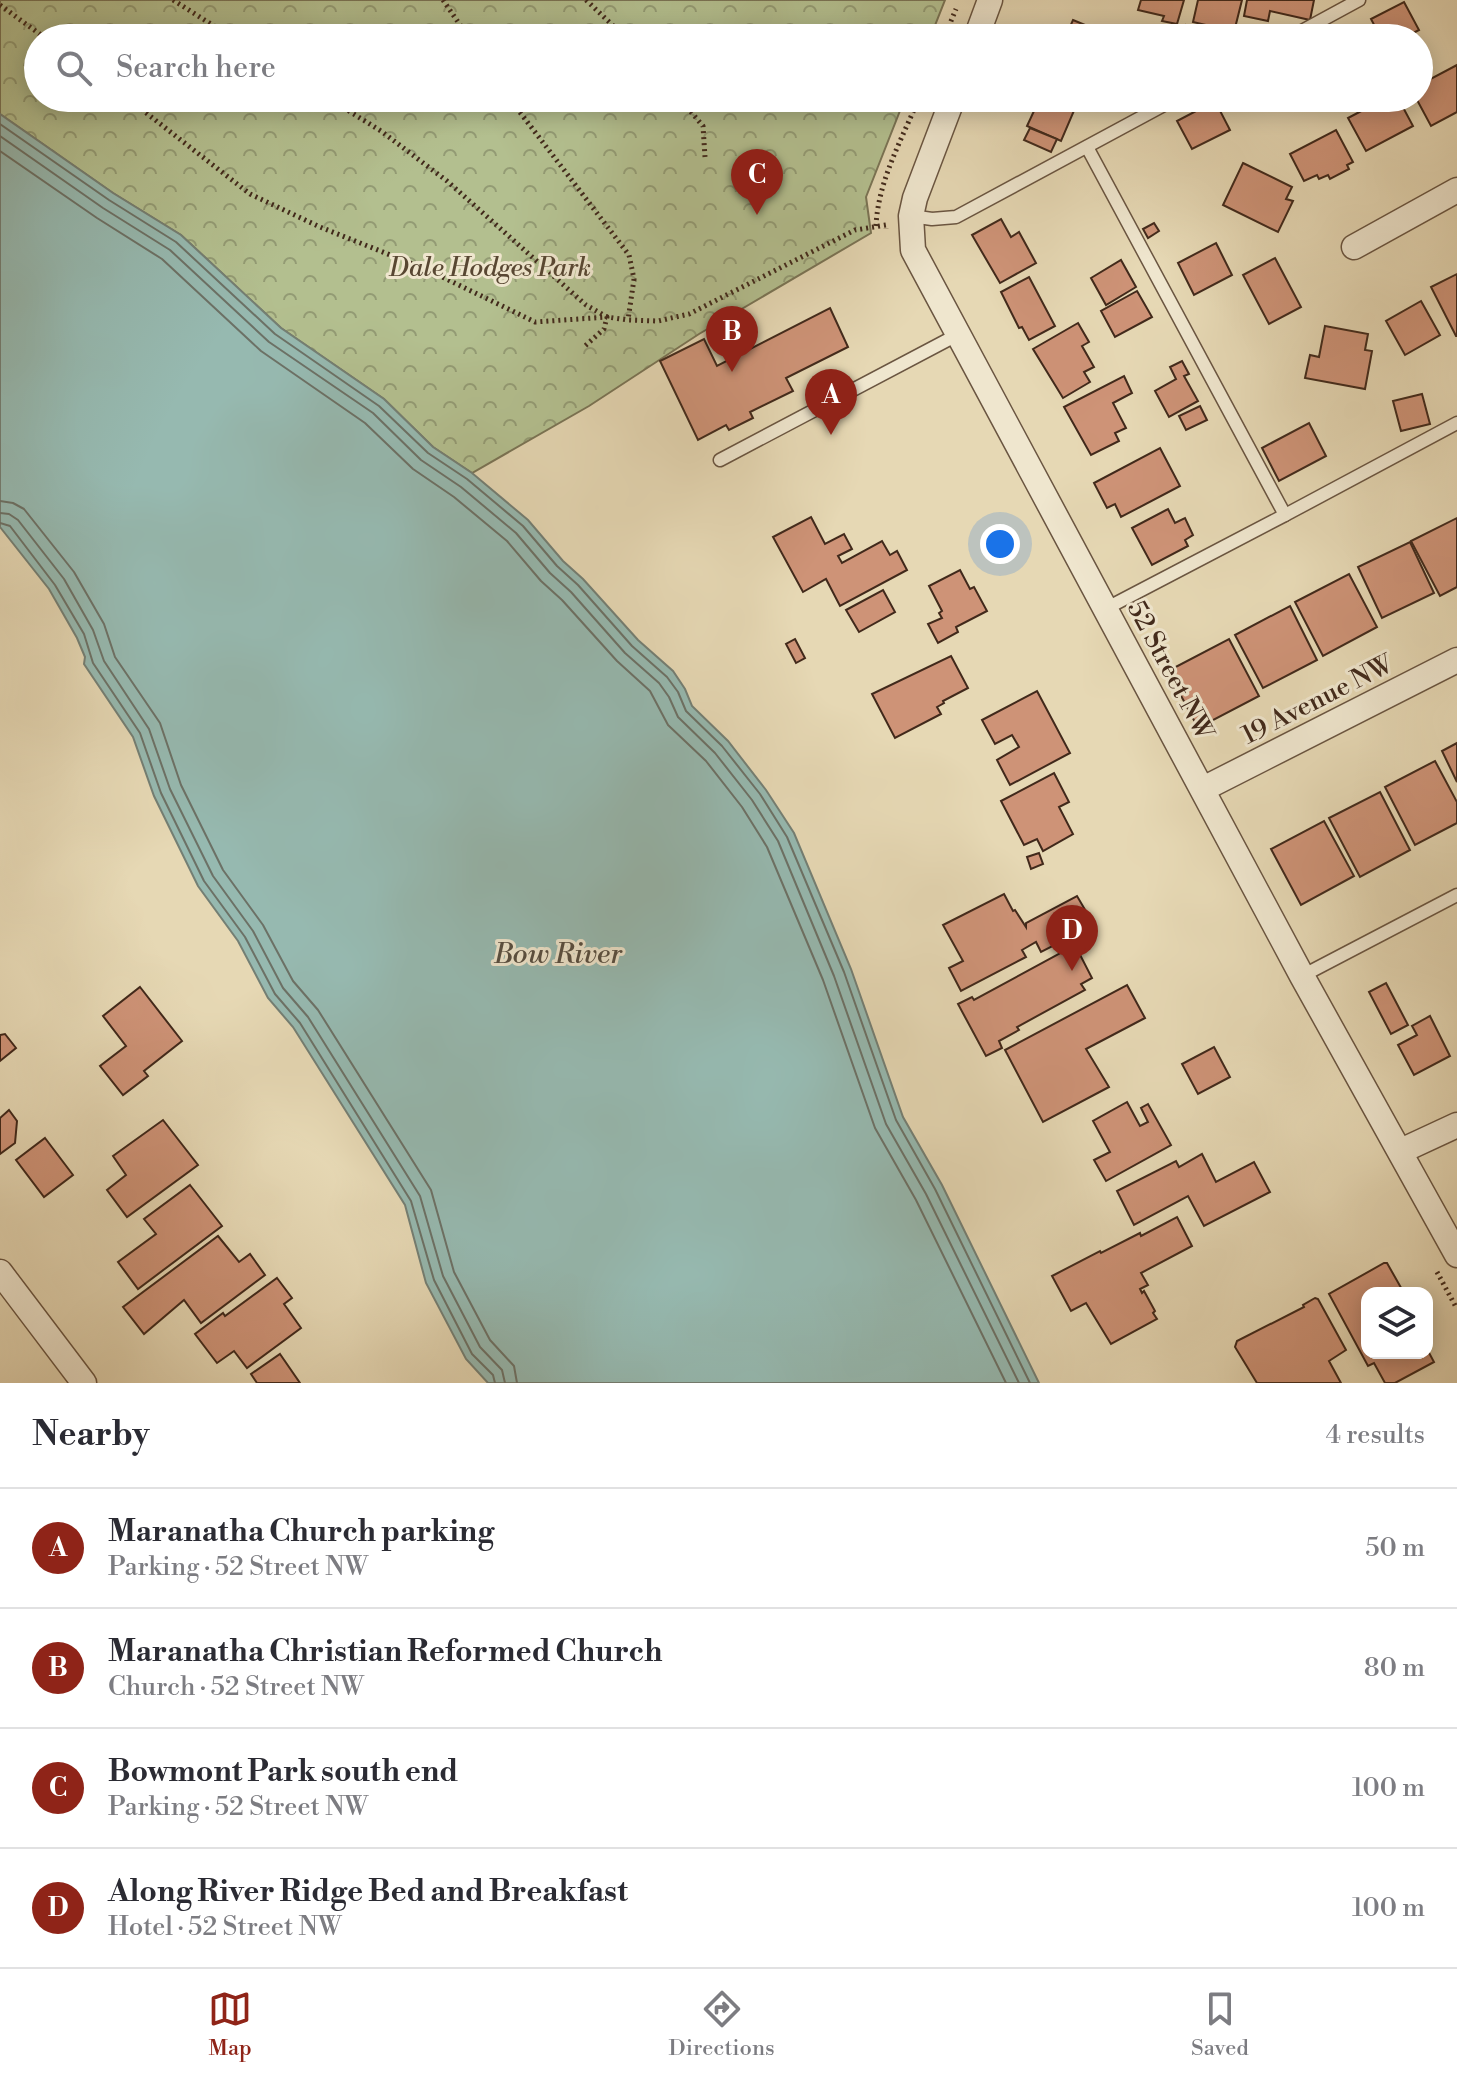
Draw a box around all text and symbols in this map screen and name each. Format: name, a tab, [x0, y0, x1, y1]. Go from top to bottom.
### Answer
search box	[24, 24, 1433, 112]
icon: search	[52, 46, 96, 90]
text: Search here	[116, 49, 276, 87]
pin: C	[731, 149, 783, 215]
park label: Dale Hodges Park	[388, 252, 591, 284]
pin: B	[706, 306, 758, 372]
pin: A	[805, 369, 857, 435]
your location	[980, 524, 1020, 564]
street label: 52 Street NW	[1120, 595, 1221, 747]
street label: 19 Avenue NW	[1237, 647, 1400, 752]
pin: D	[1046, 905, 1098, 971]
water label: Bow River	[493, 937, 623, 972]
map controls	[1361, 1287, 1433, 1359]
button: layers	[1361, 1287, 1433, 1359]
text: Nearby	[32, 1414, 150, 1456]
text: 4 results	[1326, 1419, 1425, 1451]
text: Maranatha Church parking	[108, 1513, 494, 1551]
text: A	[49, 1532, 67, 1564]
text: 50 m	[1365, 1532, 1425, 1564]
text: Parking · 52 Street NW	[108, 1551, 368, 1583]
text: Maranatha Christian Reformed Church	[108, 1633, 663, 1671]
text: B	[48, 1652, 68, 1684]
text: 80 m	[1364, 1652, 1425, 1684]
text: Church · 52 Street NW	[108, 1671, 364, 1703]
text: Bowmont Park south end	[108, 1753, 458, 1791]
text: C	[49, 1772, 67, 1804]
text: 100 m	[1352, 1772, 1425, 1804]
text: Parking · 52 Street NW	[108, 1791, 368, 1823]
text: Along River Ridge Bed and Breakfast	[108, 1873, 628, 1911]
text: D	[48, 1892, 68, 1924]
text: 100 m	[1352, 1892, 1425, 1924]
text: Hotel · 52 Street NW	[108, 1911, 341, 1943]
tab: Map	[208, 1987, 252, 2062]
tab: Directions	[669, 1987, 775, 2062]
tab: Saved	[1191, 1987, 1249, 2062]

